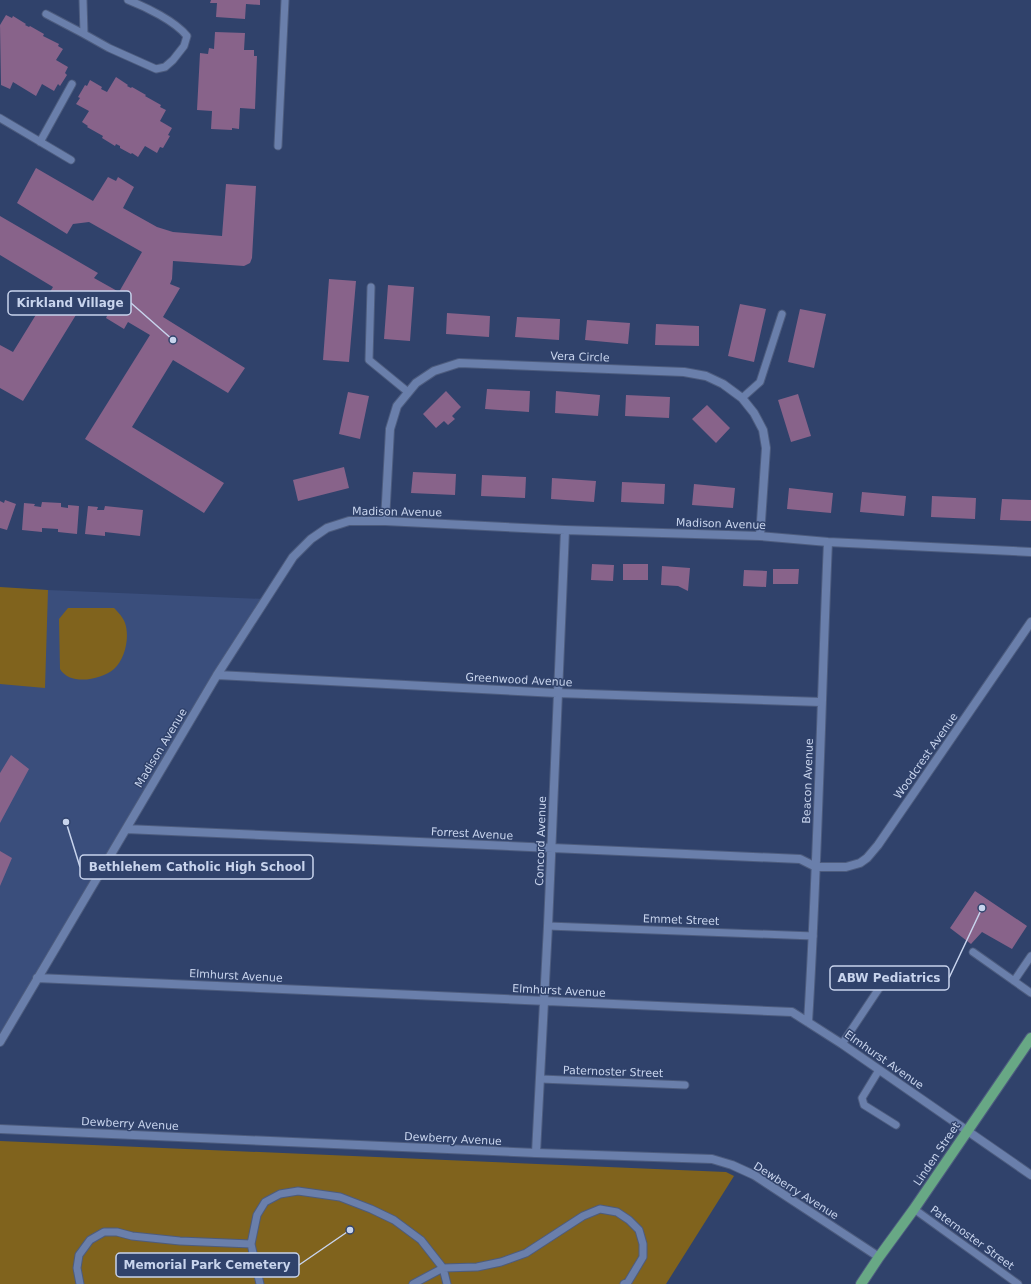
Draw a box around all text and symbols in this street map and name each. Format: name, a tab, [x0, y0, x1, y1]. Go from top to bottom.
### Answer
callout: Kirkland Village	[8, 291, 131, 315]
text: Kirkland Village	[16, 296, 124, 310]
street label: Vera Circle	[550, 349, 610, 365]
street label: Madison Avenue	[352, 505, 442, 519]
street label: Madison Avenue	[676, 516, 766, 532]
street label: Greenwood Avenue	[465, 671, 573, 689]
street label: Madison Avenue	[132, 706, 190, 790]
street label: Woodcrest Avenue	[891, 710, 961, 802]
street label: Beacon Avenue	[800, 738, 816, 824]
street label: Concord Avenue	[533, 796, 549, 886]
street label: Forrest Avenue	[430, 825, 514, 843]
callout: Bethlehem Catholic High School	[80, 855, 313, 879]
text: Bethlehem Catholic High School	[89, 860, 305, 874]
street label: Emmet Street	[643, 912, 720, 928]
callout: ABW Pediatrics	[830, 966, 949, 990]
street label: Elmhurst Avenue	[189, 967, 283, 985]
text: ABW Pediatrics	[838, 971, 940, 985]
street label: Elmhurst Avenue	[512, 982, 606, 1000]
street label: Elmhurst Avenue	[842, 1028, 926, 1092]
street label: Paternoster Street	[563, 1064, 664, 1080]
street label: Dewberry Avenue	[81, 1115, 179, 1133]
street label: Linden Street	[911, 1119, 963, 1188]
street label: Dewberry Avenue	[404, 1130, 502, 1148]
street label: Dewberry Avenue	[751, 1160, 841, 1223]
street label: Paternoster Street	[928, 1203, 1017, 1273]
callout: Memorial Park Cemetery	[116, 1253, 299, 1277]
text: Memorial Park Cemetery	[123, 1258, 291, 1272]

